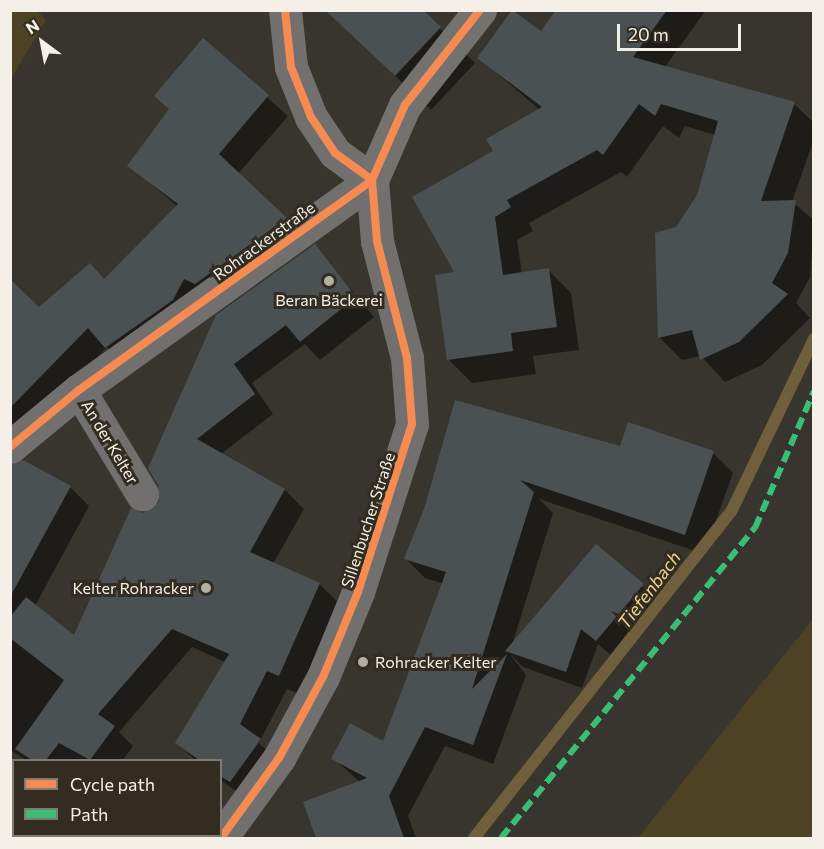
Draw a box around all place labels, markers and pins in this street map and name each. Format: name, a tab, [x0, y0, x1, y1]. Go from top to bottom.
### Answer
marker: Beran Bäckerei	[322, 274, 336, 288]
place label: Beran Bäckerei	[275, 290, 383, 310]
place label: Kelter Rohracker	[72, 578, 194, 598]
marker: Kelter Rohracker	[199, 581, 213, 595]
place label: Rohracker Kelter	[375, 652, 497, 672]
marker: Rohracker Kelter	[356, 655, 370, 669]

